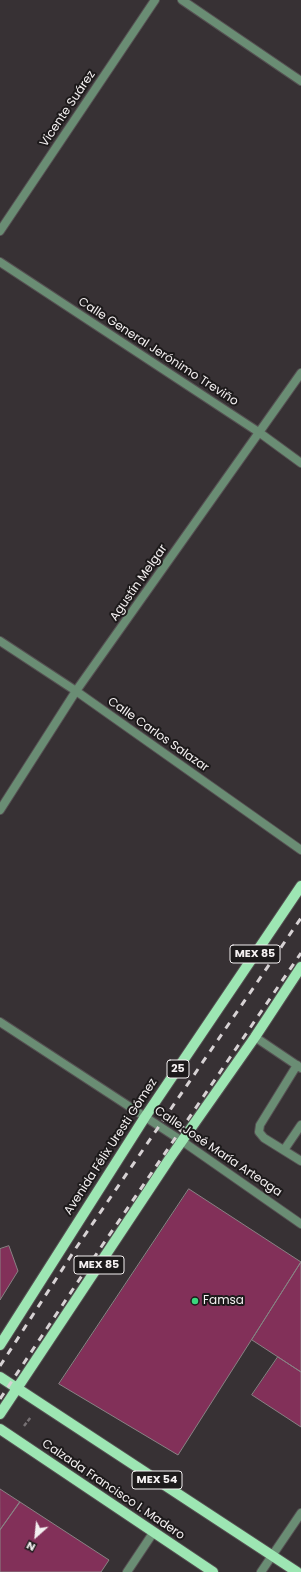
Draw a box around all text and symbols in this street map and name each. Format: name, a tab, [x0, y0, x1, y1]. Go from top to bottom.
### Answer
street label: Vicente Suárez	[37, 68, 99, 150]
street label: Calle General Jerónimo Treviño	[75, 295, 241, 409]
street label: Agustín Melgar	[107, 542, 171, 624]
street label: Calle Carlos Salazar	[105, 695, 211, 775]
road number: MEX 85	[230, 945, 280, 963]
road number: 25	[167, 1060, 189, 1078]
street label: Avenida Félix Uresti Gómez	[61, 1076, 161, 1218]
street label: Calle José María Arteaga	[151, 1104, 285, 1200]
road number: MEX 85	[74, 1256, 124, 1274]
place label: Famsa	[203, 1294, 244, 1308]
marker: Famsa	[190, 1296, 200, 1306]
street label: Calzada Francisco I. Madero	[39, 1437, 187, 1543]
road number: MEX 54	[132, 1471, 182, 1489]
north arrow	[16, 1516, 56, 1556]
text: N	[23, 1538, 38, 1556]

